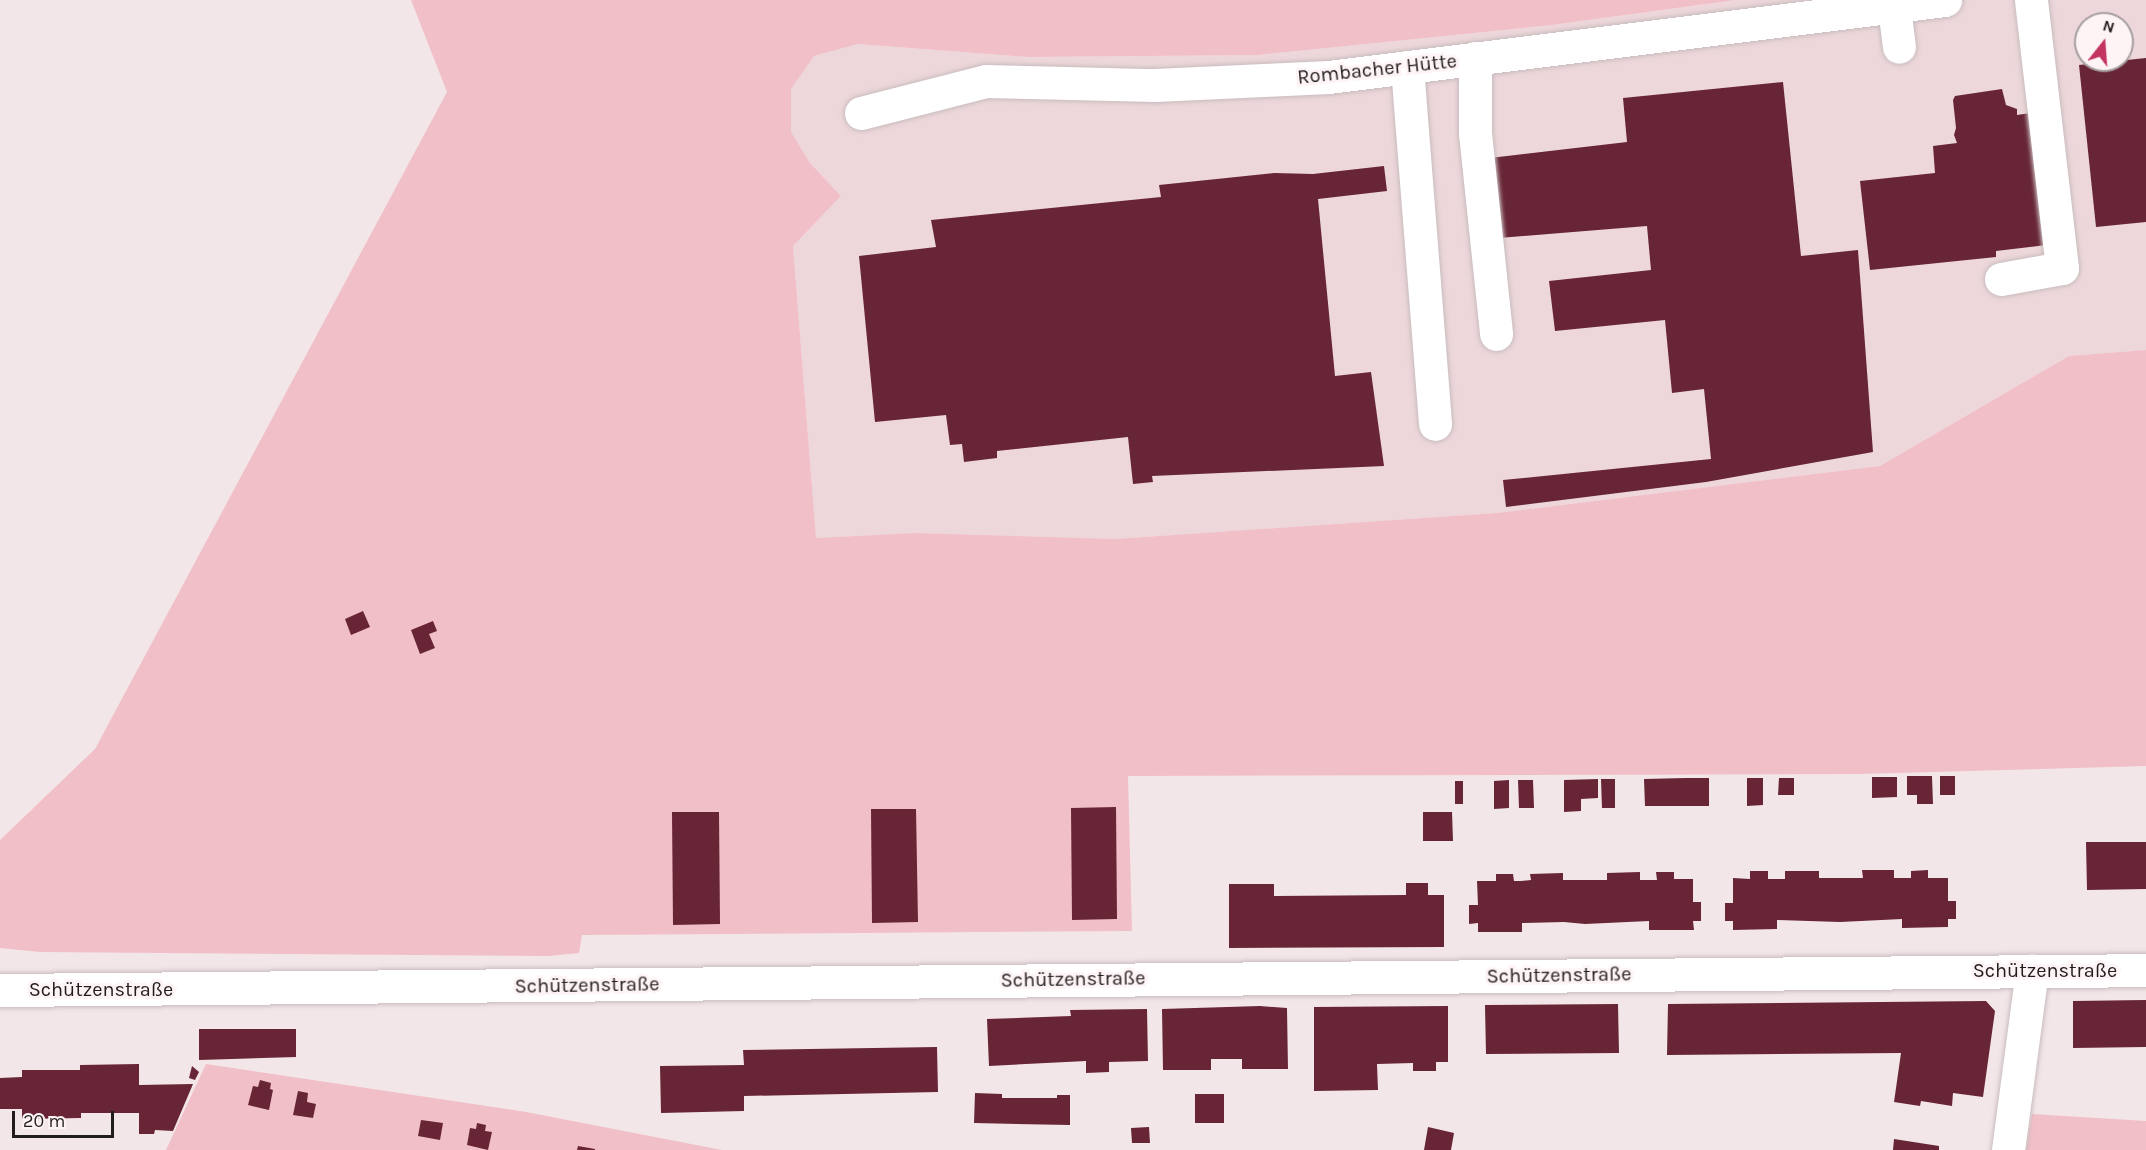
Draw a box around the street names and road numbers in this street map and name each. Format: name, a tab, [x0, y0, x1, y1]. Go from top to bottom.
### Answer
street label: Rombacher Hütte	[1296, 49, 1458, 89]
street label: Schützenstraße	[1973, 958, 2117, 982]
street label: Schützenstraße	[1486, 962, 1632, 988]
street label: Schützenstraße	[1000, 966, 1146, 992]
street label: Schützenstraße	[514, 972, 660, 998]
street label: Schützenstraße	[29, 977, 173, 1001]

